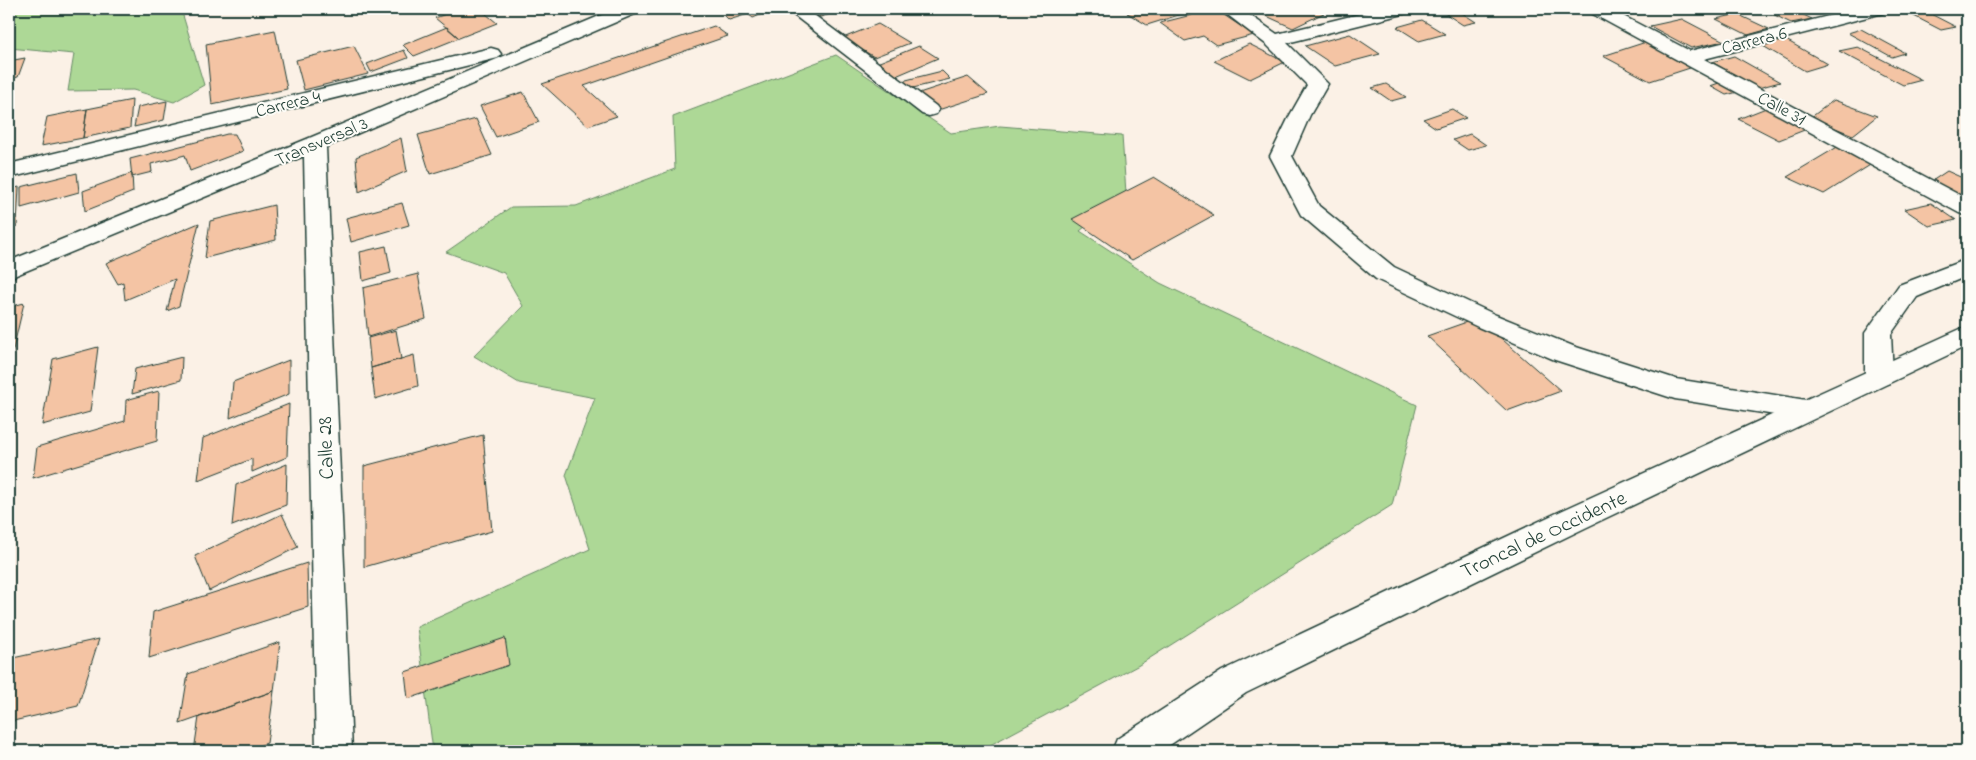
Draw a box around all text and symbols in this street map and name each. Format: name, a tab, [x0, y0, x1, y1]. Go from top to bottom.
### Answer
street label: Carrera 6	[1719, 21, 1790, 63]
street label: Carrera 4	[253, 84, 324, 126]
street label: Calle 31	[1752, 86, 1810, 133]
street label: Transversal 3	[271, 112, 372, 174]
street label: Calle 28	[311, 416, 343, 480]
street label: Troncal de Occidente	[1456, 484, 1632, 587]

